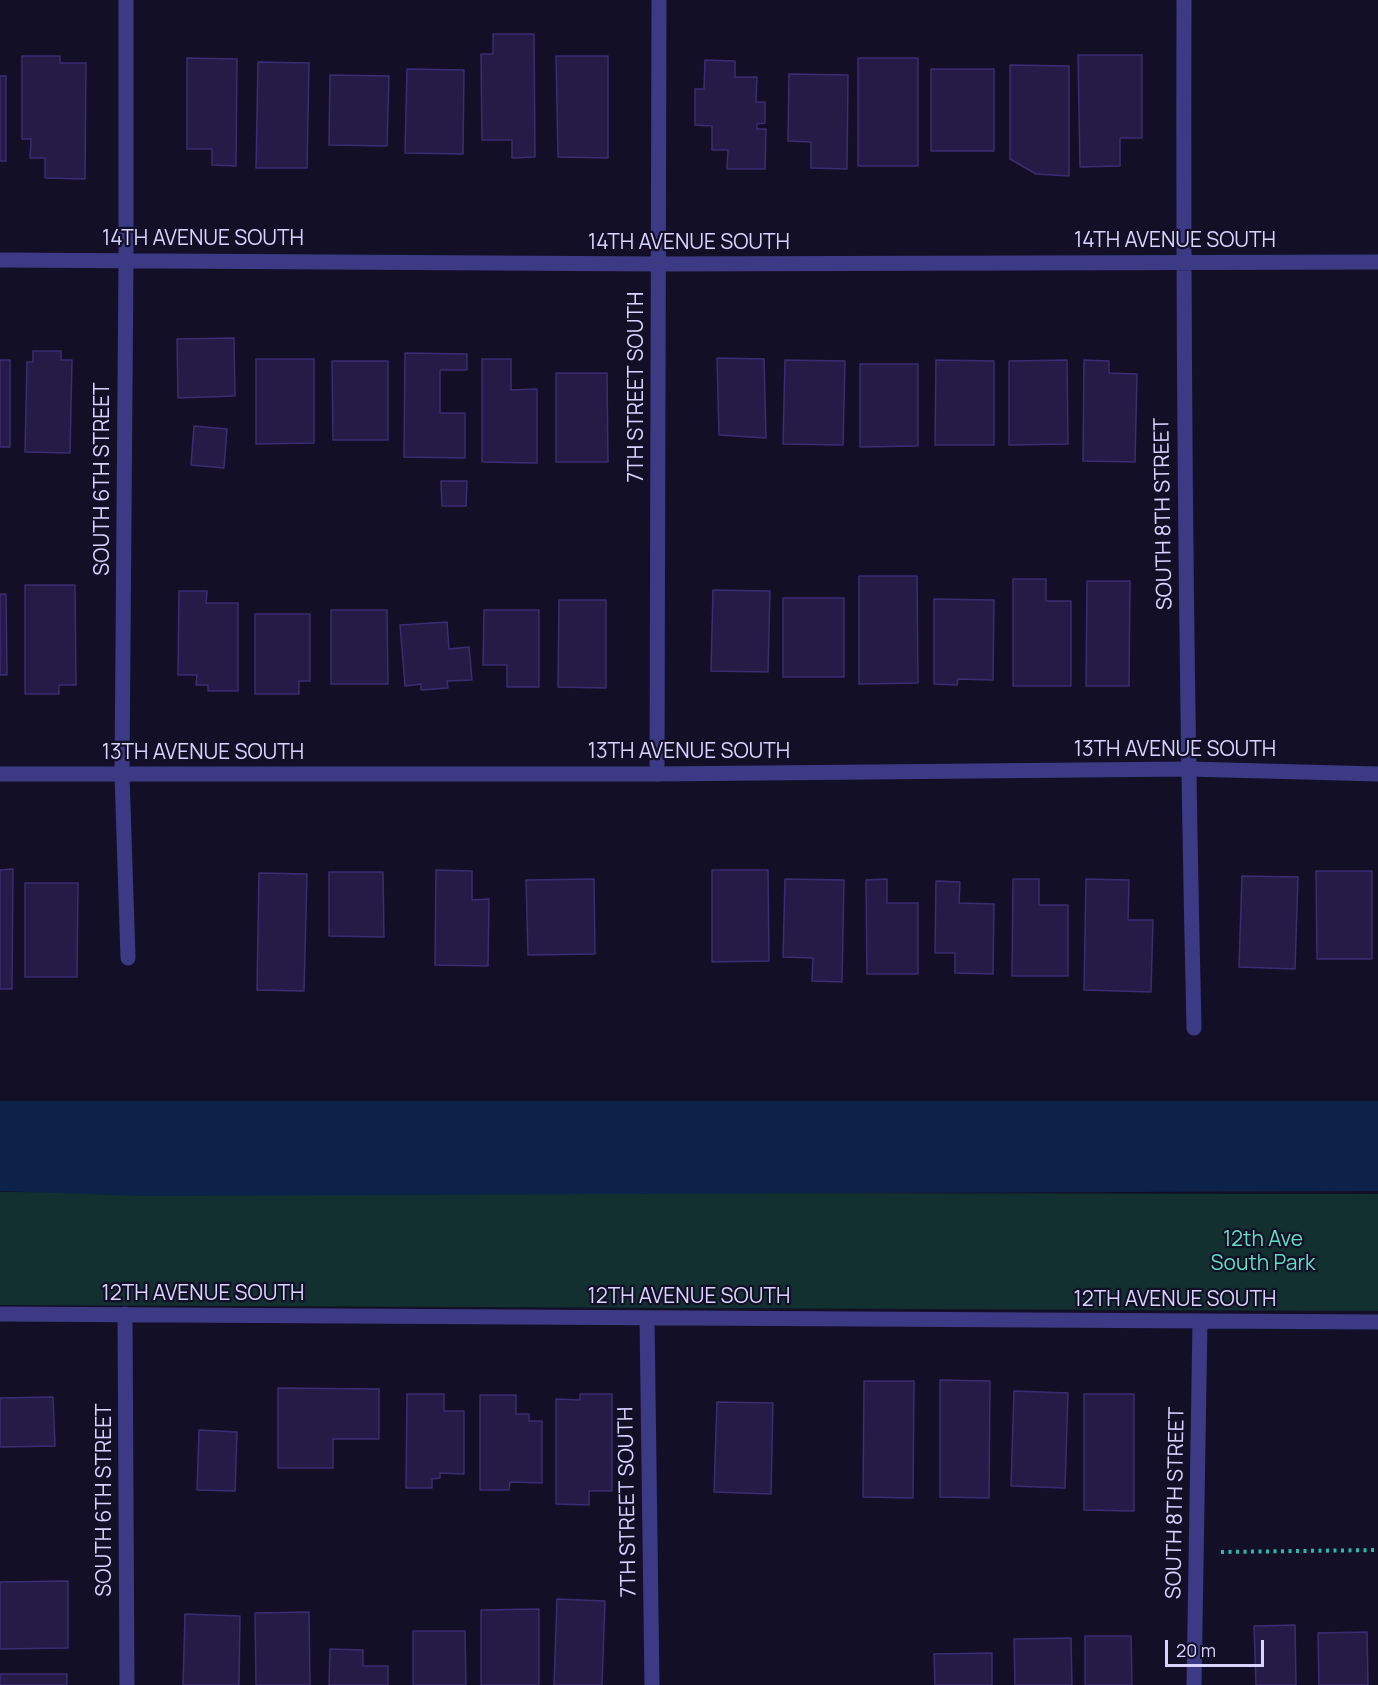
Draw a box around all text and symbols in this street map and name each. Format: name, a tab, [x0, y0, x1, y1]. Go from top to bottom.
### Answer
street label: 14TH AVENUE SOUTH	[102, 226, 304, 252]
street label: 14TH AVENUE SOUTH	[1074, 228, 1276, 254]
street label: 14TH AVENUE SOUTH	[588, 230, 790, 256]
street label: 7TH STREET SOUTH	[624, 292, 650, 482]
street label: SOUTH 6TH STREET	[90, 382, 116, 576]
street label: SOUTH 8TH STREET	[1150, 418, 1178, 610]
street label: 13TH AVENUE SOUTH	[1074, 737, 1276, 763]
street label: 13TH AVENUE SOUTH	[588, 739, 790, 765]
street label: 13TH AVENUE SOUTH	[102, 740, 304, 766]
park label: 12th Ave South Park	[1211, 1227, 1315, 1277]
street label: 12TH AVENUE SOUTH	[102, 1281, 304, 1307]
street label: 12TH AVENUE SOUTH	[588, 1284, 790, 1310]
street label: 12TH AVENUE SOUTH	[1074, 1287, 1276, 1313]
street label: SOUTH 6TH STREET	[92, 1403, 118, 1597]
street label: 7TH STREET SOUTH	[614, 1406, 642, 1598]
street label: SOUTH 8TH STREET	[1162, 1407, 1190, 1599]
scale bar	[1168, 1628, 1267, 1666]
text: 20 m	[1176, 1638, 1216, 1662]

